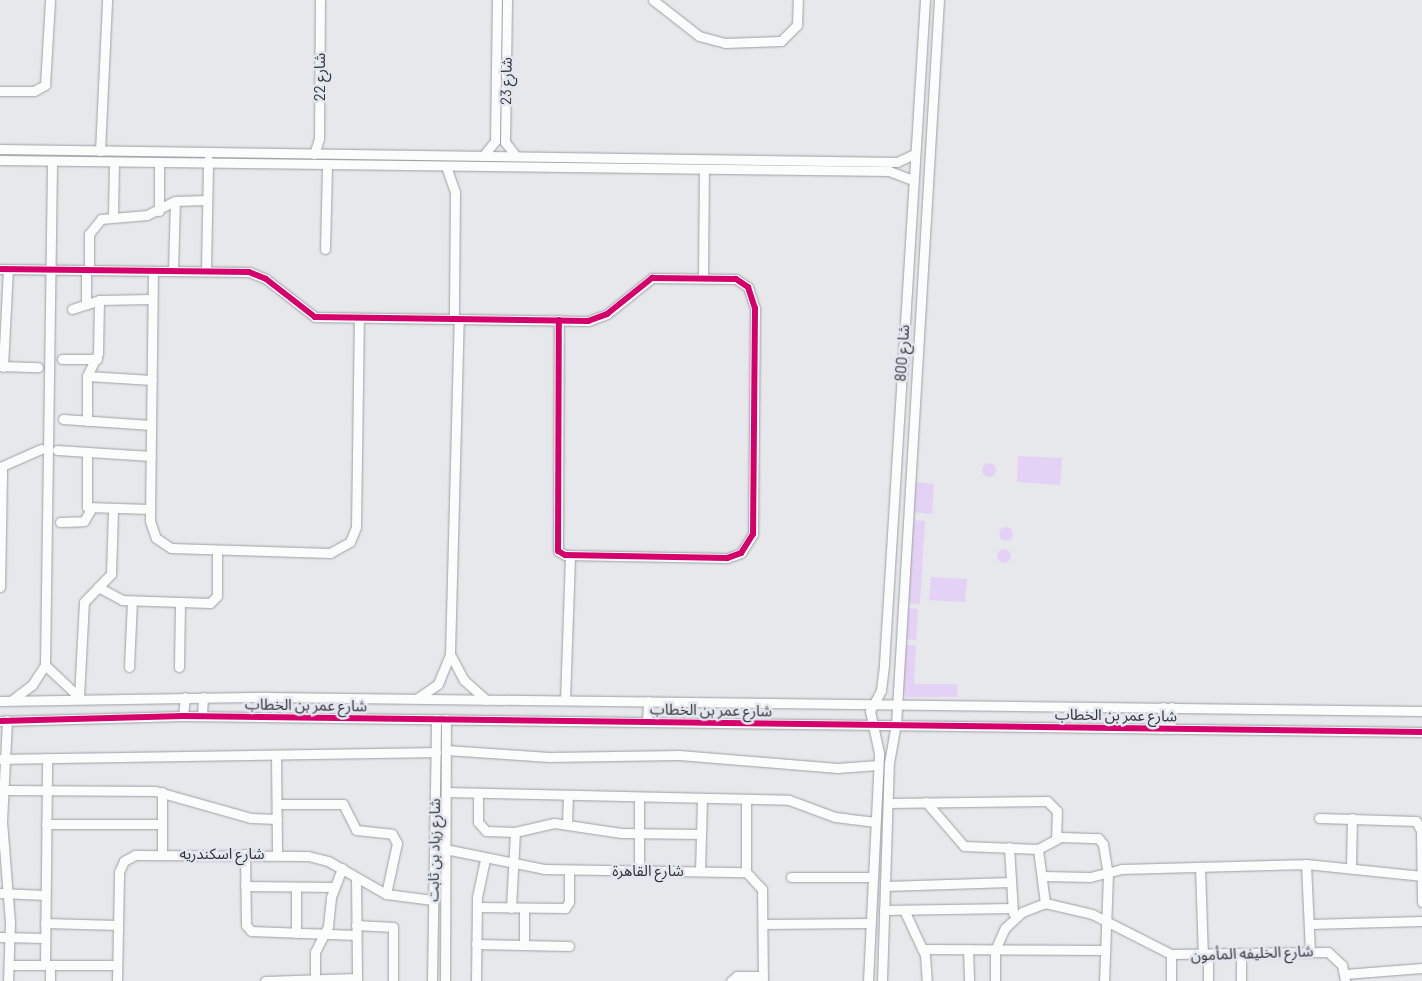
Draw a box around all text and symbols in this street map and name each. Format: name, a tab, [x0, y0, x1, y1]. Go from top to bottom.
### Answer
street label: شارع 22	[311, 53, 329, 101]
street label: شارع 23	[497, 57, 515, 105]
street label: شارع 800	[891, 324, 913, 382]
street label: شارع عمر بن الخطاب	[245, 695, 367, 715]
street label: شارع عمر بن الخطاب	[650, 700, 772, 720]
street label: شارع عمر بن الخطاب	[1055, 705, 1177, 725]
street label: شارع زياد بن ثابت	[424, 798, 444, 902]
street label: شارع اسكندريه	[179, 845, 265, 863]
street label: شارع القاهرة	[612, 862, 684, 880]
street label: شارع الخليفه المأمون	[1190, 942, 1314, 964]

